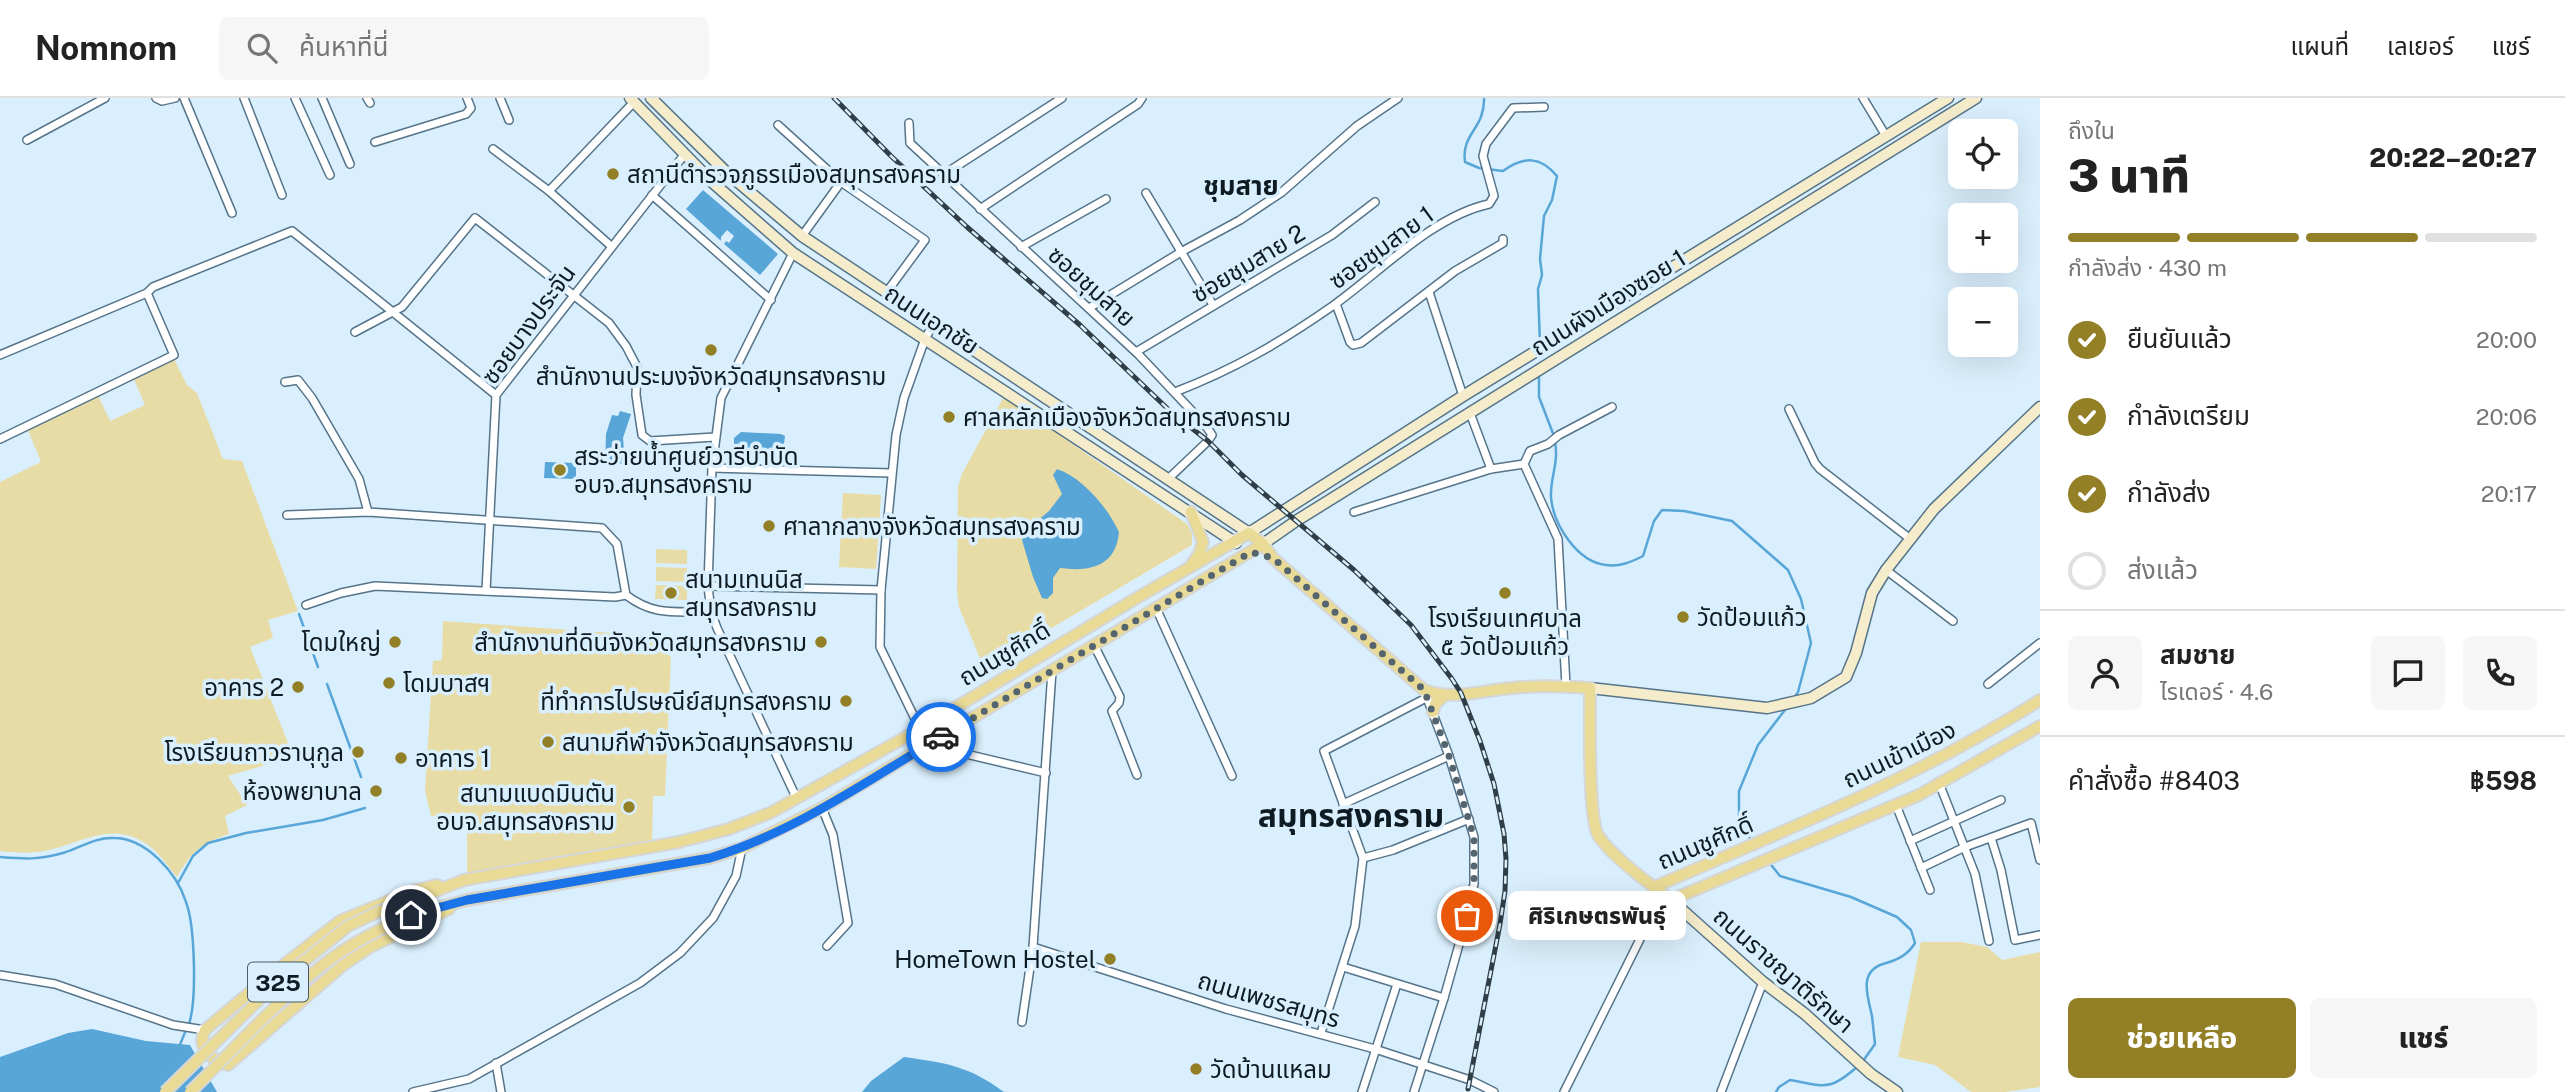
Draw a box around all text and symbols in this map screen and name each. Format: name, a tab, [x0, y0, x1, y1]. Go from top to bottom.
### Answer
search box	[219, 17, 709, 80]
text: Nomnom	[35, 29, 177, 67]
icon: search	[243, 29, 281, 67]
text: ค้นหาที่นี่	[299, 31, 389, 62]
text: แผนที่	[2291, 32, 2349, 60]
text: เลเยอร์	[2387, 32, 2454, 60]
text: แชร์	[2492, 32, 2530, 60]
text: ถึงใน	[2068, 117, 2115, 144]
map controls	[1948, 119, 2018, 357]
button: locate	[1948, 119, 2018, 189]
text: 20:22–20:27	[2369, 142, 2537, 173]
text: 3 นาที	[2068, 148, 2190, 202]
place label: สถานีตำรวจภูธรเมืองสมุทรสงคราม	[627, 160, 961, 190]
marker: สถานีตำรวจภูธรเมืองสมุทรสงคราม	[605, 166, 621, 182]
district label: ชุมสาย	[1203, 170, 1279, 202]
street label: ซอยชุมสาย 1	[1323, 200, 1440, 296]
button: +	[1948, 203, 2018, 273]
street label: ซอยชุมสาย 2	[1186, 218, 1311, 309]
street label: ซอยชุมสาย	[1042, 240, 1141, 334]
street label: ถนนผังเมืองซอย 1	[1525, 243, 1691, 361]
text: กำลังส่ง · 430 m	[2068, 254, 2227, 281]
street label: ซอยบางประจัน	[475, 259, 581, 389]
street label: ถนนเอกชัย	[880, 278, 984, 360]
button: −	[1948, 287, 2018, 357]
icon: check	[2068, 321, 2106, 359]
text: ยืนยันแล้ว	[2127, 323, 2232, 354]
text: 20:00	[2476, 326, 2537, 353]
marker: สำนักงานประมงจังหวัดสมุทรสงคราม	[703, 342, 719, 358]
place label: สำนักงานประมงจังหวัดสมุทรสงคราม	[536, 362, 886, 392]
icon: check	[2068, 398, 2106, 436]
text: กำลังเตรียม	[2127, 400, 2250, 431]
place label: ศาลหลักเมืองจังหวัดสมุทรสงคราม	[963, 403, 1291, 433]
text: 20:06	[2476, 403, 2537, 430]
marker: ศาลหลักเมืองจังหวัดสมุทรสงคราม	[941, 409, 957, 425]
place label: สระว่ายน้ำศูนย์วารีบำบัด อบจ.สมุทรสงคราม	[574, 440, 799, 500]
marker: สระว่ายน้ำศูนย์วารีบำบัด อบจ.สมุทรสงคราม	[552, 462, 568, 478]
icon: check	[2068, 475, 2106, 513]
text: กำลังส่ง	[2127, 477, 2211, 508]
text: 20:17	[2481, 480, 2537, 507]
place label: ศาลากลางจังหวัดสมุทรสงคราม	[783, 512, 1081, 542]
marker: ศาลากลางจังหวัดสมุทรสงคราม	[761, 518, 777, 534]
text: ส่งแล้ว	[2127, 554, 2198, 585]
place label: สนามเทนนิส สมุทรสงคราม	[685, 565, 817, 623]
marker: สนามเทนนิส สมุทรสงคราม	[663, 585, 679, 601]
marker: โรงเรียนเทศบาล ๕ วัดป้อมแก้ว	[1497, 585, 1513, 601]
place label: วัดป้อมแก้ว	[1697, 603, 1806, 631]
place label: โรงเรียนเทศบาล ๕ วัดป้อมแก้ว	[1428, 604, 1582, 660]
marker: วัดป้อมแก้ว	[1675, 609, 1691, 625]
street label: ถนนชูศักดิ์	[953, 615, 1056, 693]
place label: สำนักงานที่ดินจังหวัดสมุทรสงคราม	[474, 626, 807, 658]
place label: โดมใหญ่	[301, 628, 381, 656]
marker: โดมใหญ่	[387, 634, 403, 650]
marker: สำนักงานที่ดินจังหวัดสมุทรสงคราม	[813, 634, 829, 650]
button: person	[2068, 636, 2142, 710]
button: chat	[2371, 636, 2445, 710]
button: phone	[2463, 636, 2537, 710]
text: สมชาย	[2160, 639, 2236, 670]
place label: โดมบาสฯ	[403, 669, 490, 697]
place label: อาคาร 2	[204, 673, 284, 701]
marker: โดมบาสฯ	[381, 675, 397, 691]
text: ไรเดอร์ · 4.6	[2160, 678, 2273, 705]
marker: อาคาร 2	[290, 679, 306, 695]
place label: ที่ทำการไปรษณีย์สมุทรสงคราม	[540, 685, 832, 717]
marker: ที่ทำการไปรษณีย์สมุทรสงคราม	[838, 693, 854, 709]
courier	[906, 702, 976, 772]
street label: ถนนเข้าเมือง	[1838, 715, 1960, 793]
icon: car	[922, 718, 960, 756]
place label: สนามกีฬาจังหวัดสมุทรสงคราม	[562, 728, 854, 758]
marker: สนามกีฬาจังหวัดสมุทรสงคราม	[540, 734, 556, 750]
place label: โรงเรียนถาวรานุกูล	[164, 738, 344, 768]
marker: โรงเรียนถาวรานุกูล	[350, 744, 366, 760]
place label: อาคาร 1	[415, 744, 490, 772]
marker: อาคาร 1	[393, 750, 409, 766]
text: คำสั่งซื้อ #8403	[2068, 765, 2240, 796]
text: ฿598	[2470, 765, 2537, 796]
place label: ห้องพยาบาล	[243, 777, 362, 805]
place label: สนามแบดมินตัน อบจ.สมุทรสงคราม	[436, 779, 615, 837]
marker: ห้องพยาบาล	[368, 783, 384, 799]
district label: สมุทรสงคราม	[1258, 797, 1444, 835]
marker: สนามแบดมินตัน อบจ.สมุทรสงคราม	[621, 799, 637, 815]
street label: ถนนชูศักดิ์	[1653, 809, 1758, 877]
pin	[381, 885, 441, 945]
pin	[1437, 886, 1497, 946]
callout: ศิริเกษตรพันธุ์	[1509, 892, 1688, 940]
icon: home	[392, 896, 430, 934]
icon: bag	[1448, 897, 1486, 935]
text: ศิริเกษตรพันธุ์	[1528, 902, 1666, 929]
street label: ถนนราชญาติรักษา	[1708, 902, 1860, 1038]
place label: HomeTown Hostel	[894, 945, 1096, 973]
marker: HomeTown Hostel	[1102, 951, 1118, 967]
road number: 325	[248, 962, 308, 1002]
street label: ถนนเพชรสมุทร	[1194, 965, 1343, 1035]
button: ช่วยเหลือ	[2068, 998, 2296, 1078]
button: แชร์	[2310, 998, 2537, 1078]
place label: วัดบ้านแหลม	[1210, 1055, 1332, 1083]
marker: วัดบ้านแหลม	[1188, 1061, 1204, 1077]

